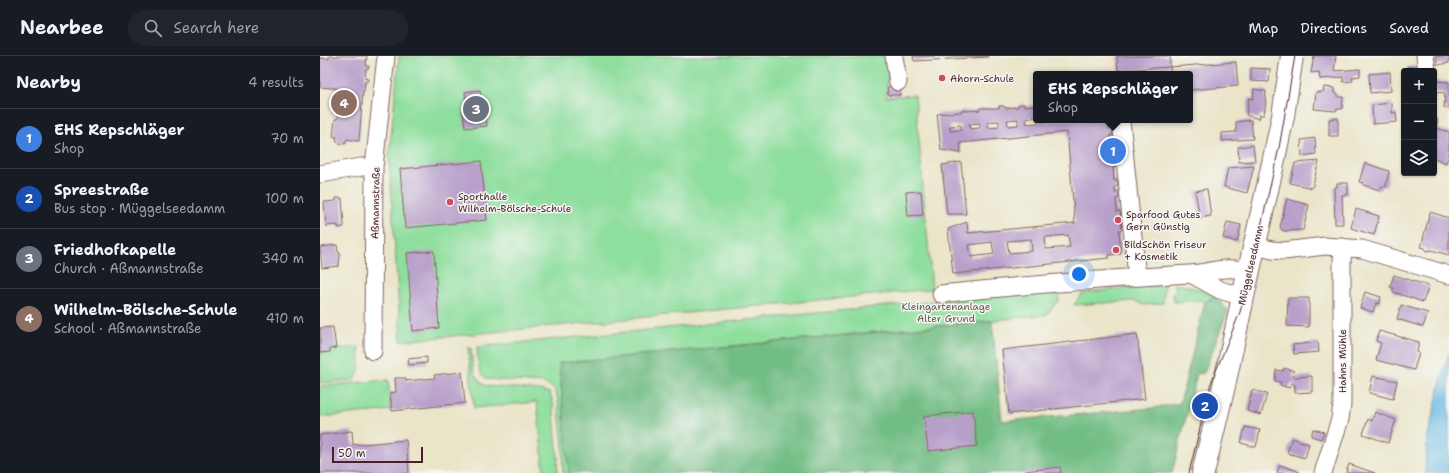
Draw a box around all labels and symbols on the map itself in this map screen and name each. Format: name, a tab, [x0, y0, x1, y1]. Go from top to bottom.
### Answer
place label: Ahorn-Schule	[950, 72, 1015, 85]
marker: Ahorn-Schule	[937, 73, 947, 83]
pin: 4	[331, 88, 357, 118]
pin: 3	[463, 94, 489, 124]
pin: 1	[1100, 136, 1126, 166]
street label: Aßmannstraße	[368, 166, 383, 239]
place label: Sporthalle Wilhelm-Bölsche-Schule	[458, 190, 572, 215]
marker: Sporthalle Wilhelm-Bölsche-Schule	[445, 197, 455, 207]
place label: Sparfood Gutes Gern Günstig	[1126, 208, 1201, 233]
marker: Sparfood Gutes Gern Günstig	[1113, 215, 1123, 225]
street label: Müggelseedamm	[1235, 223, 1266, 306]
place label: BildSchön Friseur + Kosmetik	[1124, 238, 1207, 263]
marker: BildSchön Friseur + Kosmetik	[1111, 245, 1121, 255]
your location	[1069, 264, 1089, 284]
park label: Kleingartenanlage Alter Grund	[902, 300, 991, 325]
street label: Hahns Mühle	[1336, 329, 1349, 393]
pin: 2	[1192, 391, 1218, 421]
scale bar	[332, 445, 423, 464]

